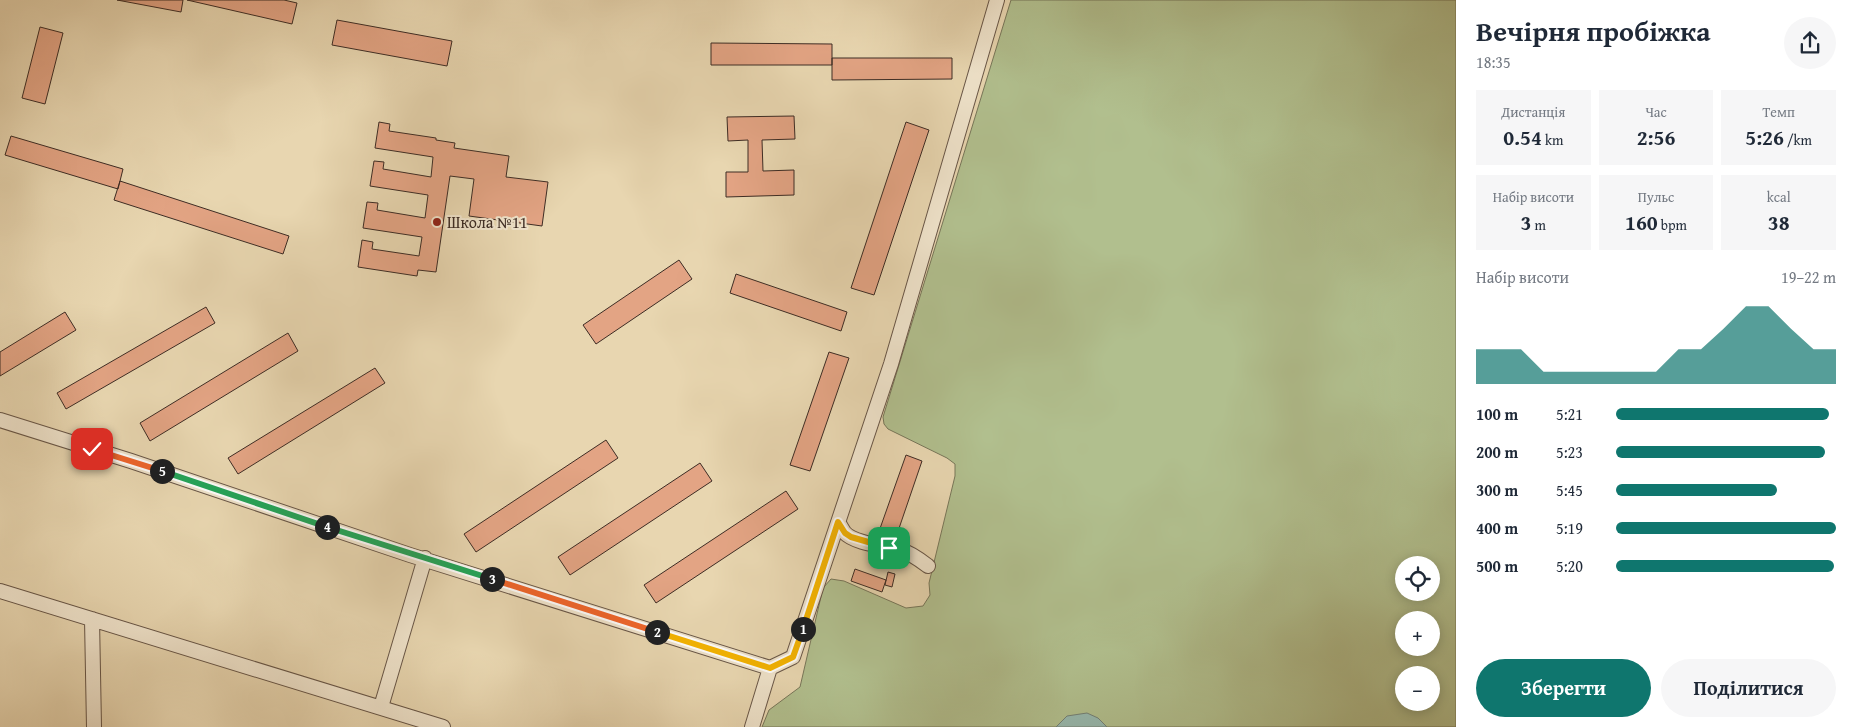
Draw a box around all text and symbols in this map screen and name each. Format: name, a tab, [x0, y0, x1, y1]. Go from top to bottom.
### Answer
text: Вечірня пробіжка	[1476, 10, 1711, 51]
button: share	[1784, 17, 1836, 69]
text: 18:35	[1476, 50, 1511, 74]
text: Дистанція	[1501, 102, 1565, 122]
text: Час	[1645, 102, 1667, 122]
text: Темп	[1762, 102, 1795, 122]
text: 0.54	[1503, 122, 1542, 153]
text: 2:56	[1637, 122, 1675, 153]
text: 5:26	[1745, 122, 1784, 153]
text: km	[1542, 130, 1563, 150]
text: /km	[1784, 130, 1812, 150]
text: Набір висоти	[1493, 187, 1574, 207]
text: Пульс	[1638, 187, 1674, 207]
text: kcal	[1767, 187, 1791, 207]
text: 3	[1521, 207, 1532, 238]
text: 160	[1625, 207, 1658, 238]
text: 38	[1768, 207, 1790, 238]
place label: Школа №11	[447, 210, 527, 234]
text: m	[1532, 215, 1546, 235]
text: bpm	[1658, 215, 1687, 235]
marker: Школа №11	[431, 216, 443, 228]
text: Набір висоти	[1476, 265, 1569, 289]
text: 19–22 m	[1781, 265, 1836, 289]
text: 100 m	[1476, 402, 1518, 426]
text: 5:21	[1556, 402, 1583, 426]
pin	[71, 428, 113, 470]
icon: check	[78, 435, 106, 463]
text: 200 m	[1476, 440, 1518, 464]
text: 5:23	[1556, 440, 1583, 464]
pin: 5	[150, 458, 174, 484]
text: 5	[159, 461, 166, 481]
text: 300 m	[1476, 478, 1518, 502]
text: 5:45	[1556, 478, 1583, 502]
pin: 4	[314, 514, 340, 540]
text: 400 m	[1476, 516, 1518, 540]
text: 5:19	[1556, 516, 1583, 540]
text: 4	[324, 517, 331, 537]
pin	[868, 527, 910, 569]
icon: arrive	[875, 534, 903, 562]
text: 500 m	[1476, 554, 1518, 578]
text: 5:20	[1556, 554, 1583, 578]
map controls	[1395, 556, 1440, 711]
button: locate	[1395, 556, 1440, 601]
pin: 3	[480, 566, 504, 592]
text: 3	[489, 569, 496, 589]
button: +	[1395, 611, 1440, 656]
pin: 1	[790, 616, 816, 642]
text: 1	[800, 619, 807, 639]
pin: 2	[644, 620, 670, 644]
text: 2	[654, 622, 661, 642]
button: Зберегти	[1476, 659, 1651, 717]
button: Поділитися	[1661, 659, 1836, 717]
button: −	[1395, 666, 1440, 711]

